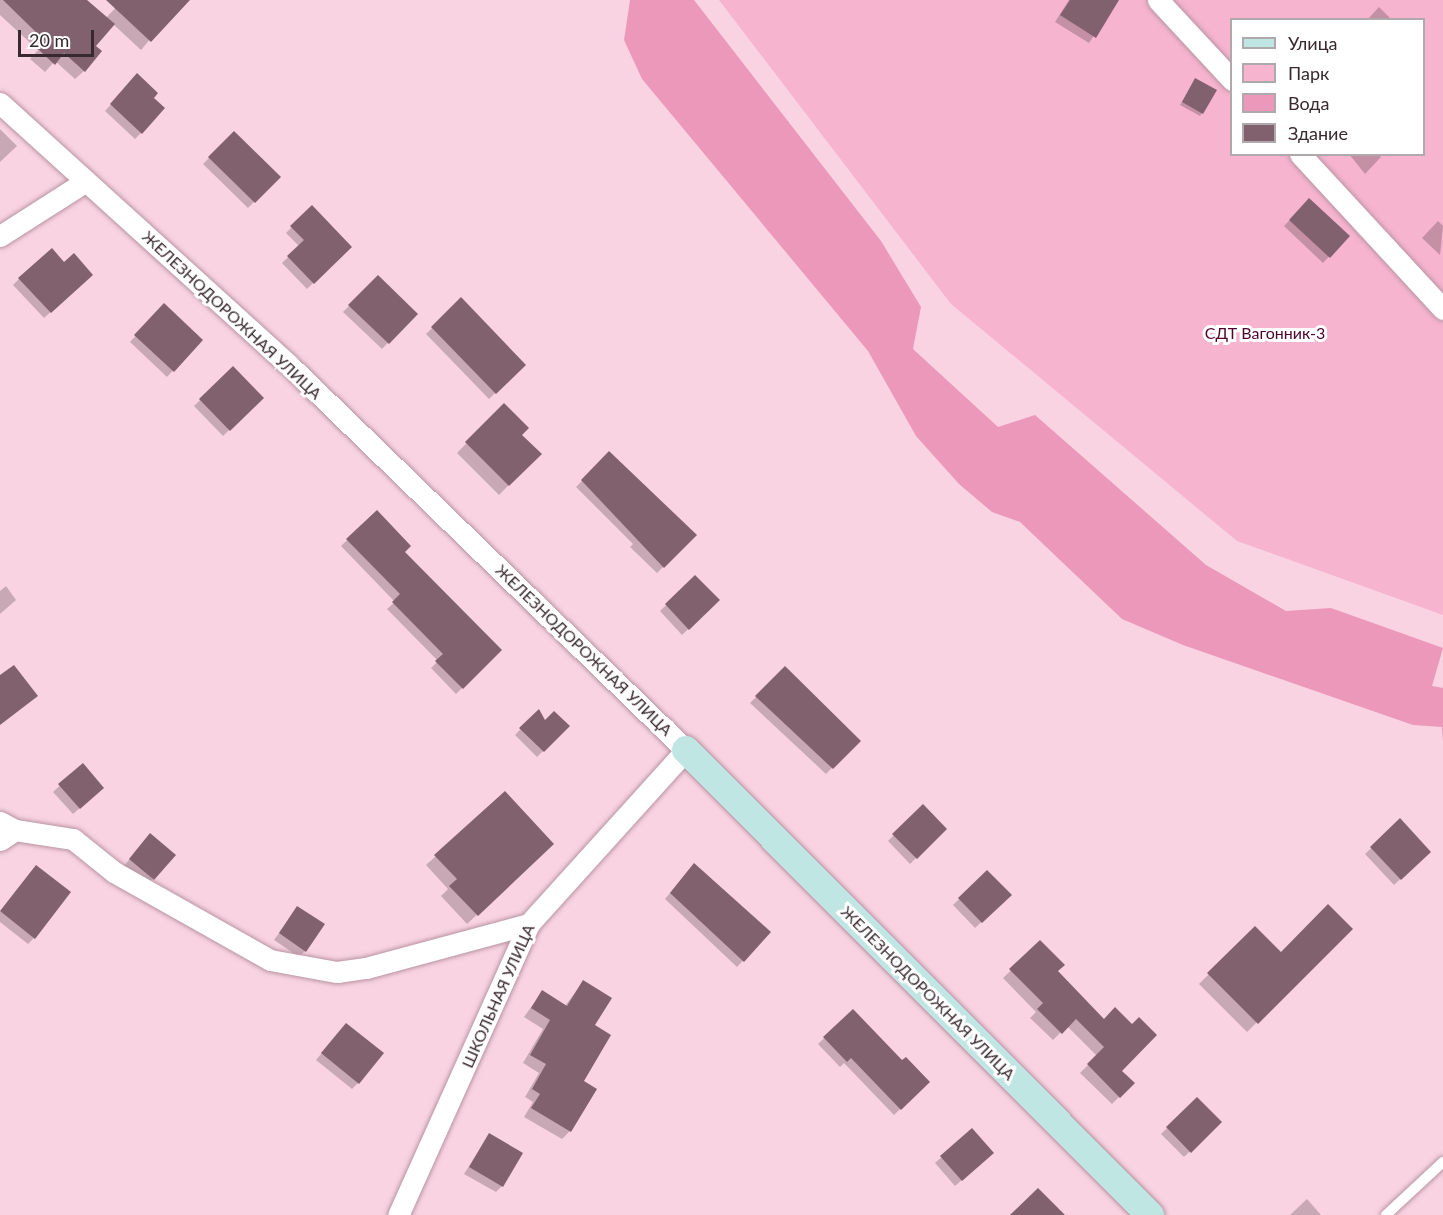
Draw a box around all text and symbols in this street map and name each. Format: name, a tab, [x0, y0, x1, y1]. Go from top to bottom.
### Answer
scale bar	[21, 18, 98, 56]
legend	[1230, 18, 1425, 156]
text: 20 m	[29, 29, 69, 51]
text: Улица	[1288, 32, 1338, 54]
text: Парк	[1288, 62, 1329, 84]
text: Вода	[1288, 92, 1329, 114]
text: Здание	[1288, 122, 1348, 144]
street label: ЖЕЛЕЗНОДОРОЖНАЯ УЛИЦА	[138, 227, 326, 403]
park label: СДТ Вагонник-3	[1205, 323, 1325, 343]
street label: ЖЕЛЕЗНОДОРОЖНАЯ УЛИЦА	[492, 560, 676, 740]
street label: ЖЕЛЕЗНОДОРОЖНАЯ УЛИЦА	[837, 902, 1019, 1084]
street label: ШКОЛЬНАЯ УЛИЦА	[458, 921, 538, 1071]

